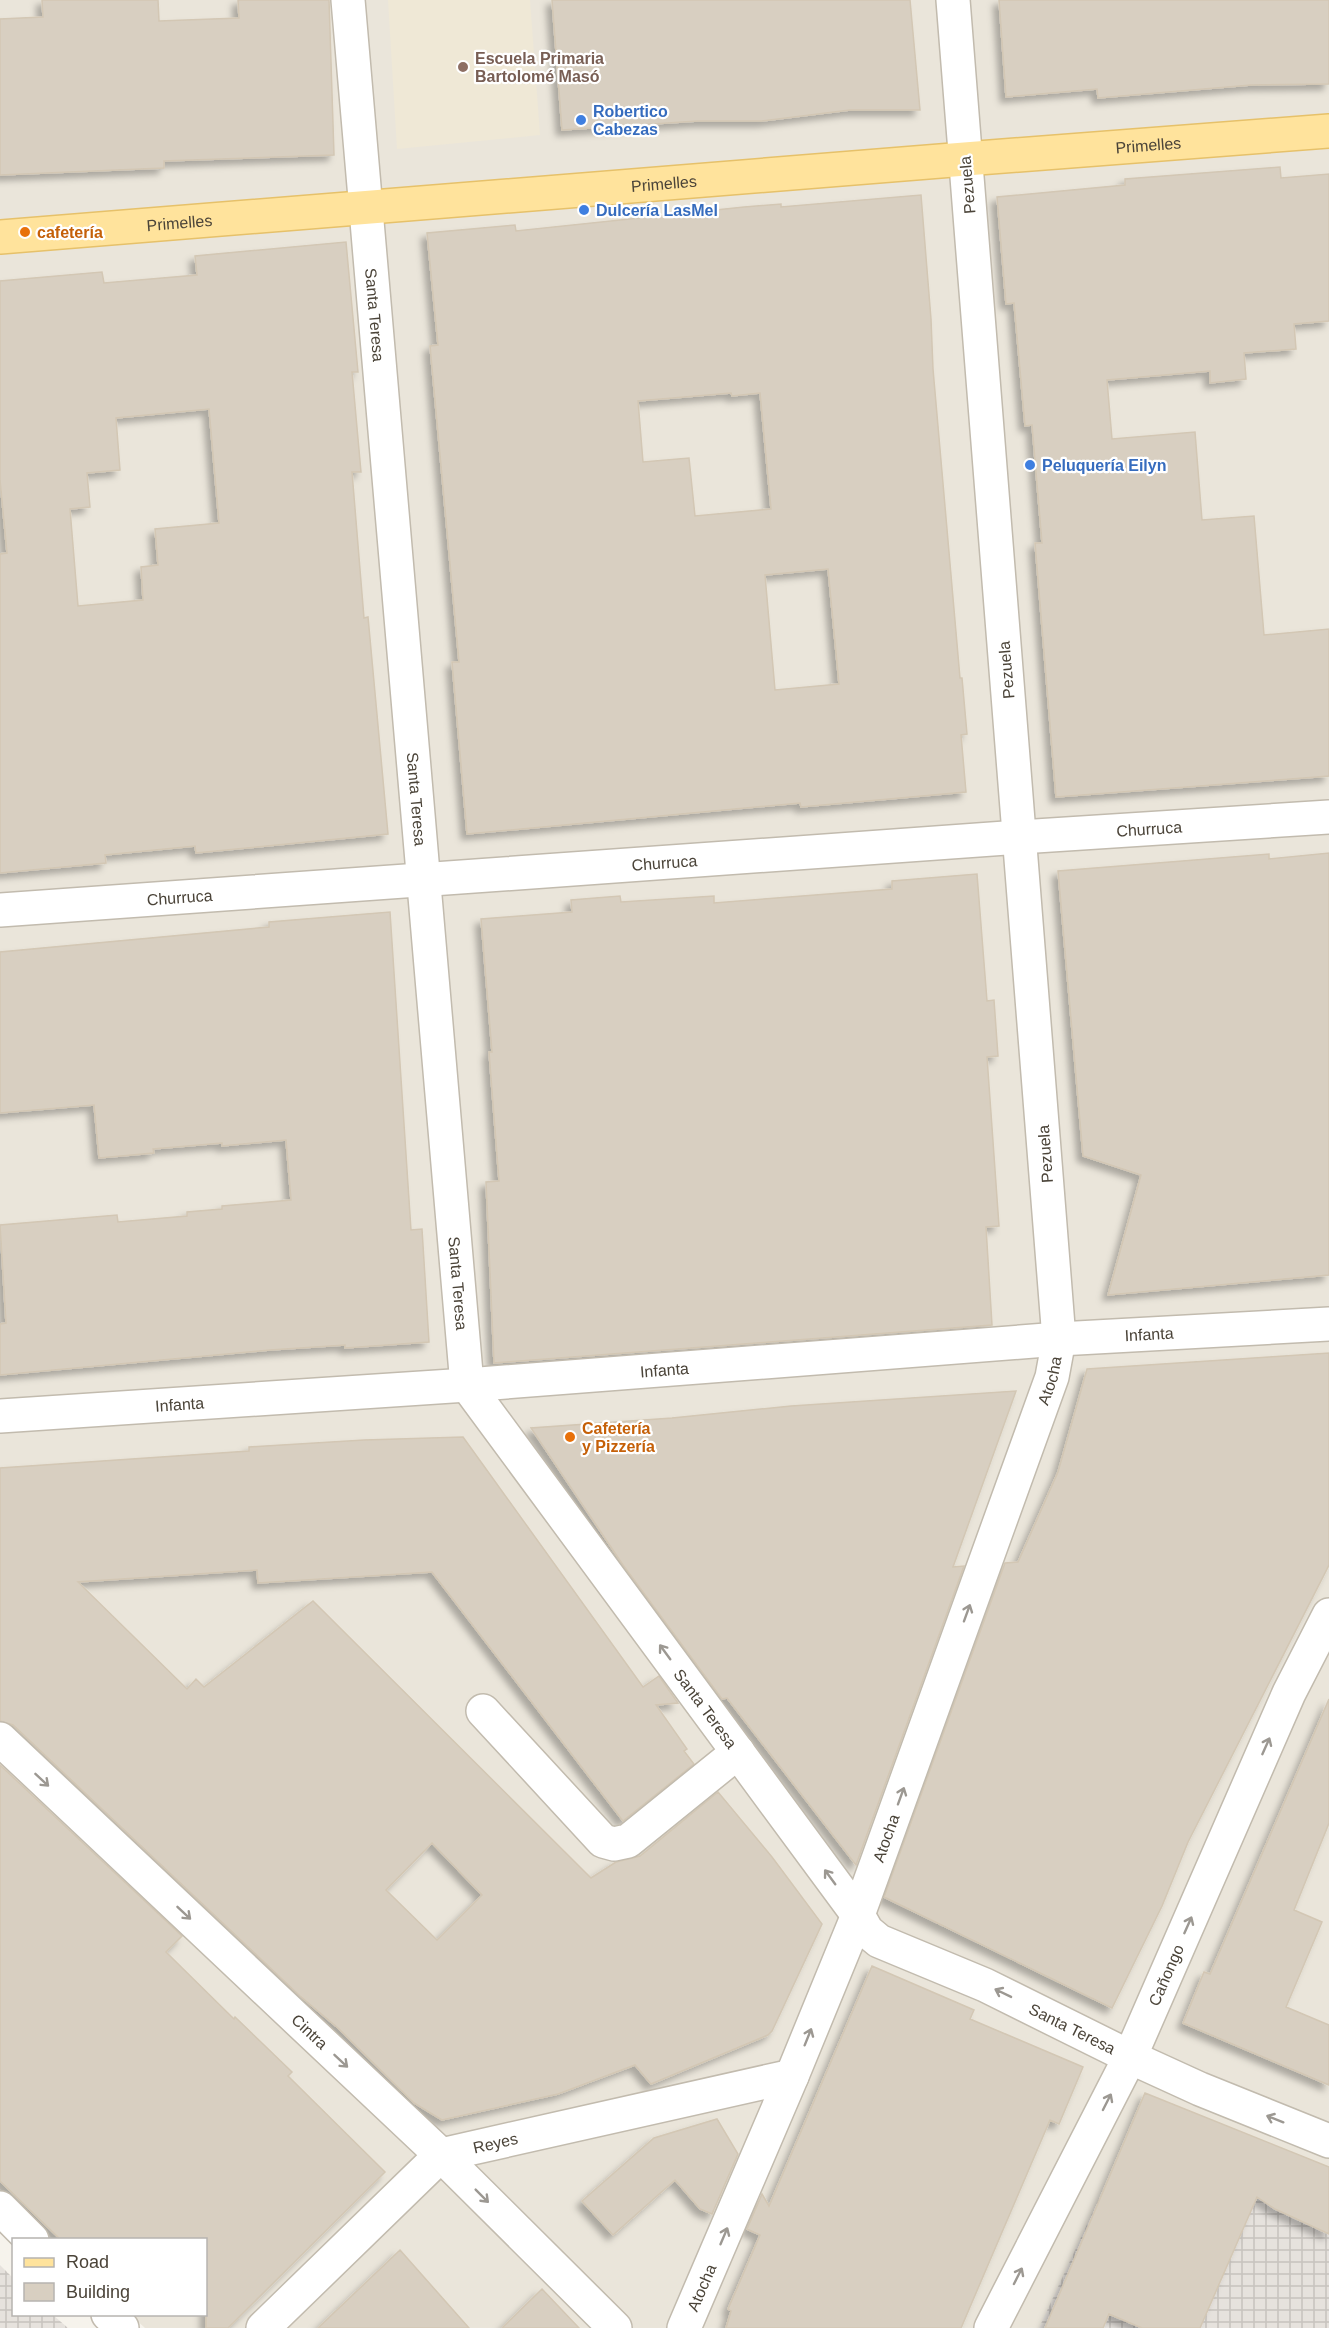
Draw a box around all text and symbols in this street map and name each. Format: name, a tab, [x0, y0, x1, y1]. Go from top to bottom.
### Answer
place label: Escuela Primaria Bartolomé Masó	[475, 50, 604, 85]
marker: Escuela Primaria Bartolomé Masó	[456, 60, 470, 74]
place label: Robertico Cabezas	[593, 103, 668, 138]
marker: Robertico Cabezas	[574, 113, 588, 127]
street label: Primelles	[1115, 134, 1182, 156]
street label: Pezuela	[957, 155, 978, 215]
street label: Primelles	[630, 173, 697, 195]
place label: Dulcería LasMel	[596, 202, 718, 219]
marker: Dulcería LasMel	[577, 203, 591, 217]
street label: Primelles	[146, 212, 213, 234]
place label: cafetería	[37, 224, 103, 241]
marker: cafetería	[18, 225, 32, 239]
street label: Santa Teresa	[362, 267, 387, 363]
place label: Peluquería Eilyn	[1042, 457, 1166, 474]
marker: Peluquería Eilyn	[1023, 458, 1037, 472]
street label: Pezuela	[996, 640, 1017, 700]
street label: Santa Teresa	[404, 752, 429, 847]
street label: Churruca	[1116, 819, 1183, 840]
street label: Churruca	[631, 852, 698, 874]
street label: Churruca	[146, 887, 213, 908]
street label: Pezuela	[1035, 1124, 1056, 1183]
street label: Santa Teresa	[445, 1236, 470, 1331]
street label: Infanta	[1124, 1325, 1174, 1344]
street label: Atocha	[1035, 1355, 1065, 1407]
street label: Infanta	[639, 1360, 690, 1381]
street label: Infanta	[155, 1394, 205, 1415]
place label: Cafetería y Pizzería	[582, 1420, 655, 1455]
marker: Cafetería y Pizzería	[563, 1430, 577, 1444]
one-way arrow	[962, 1604, 973, 1622]
one-way arrow	[658, 1645, 671, 1661]
street label: Santa Teresa	[670, 1666, 740, 1752]
one-way arrow	[1261, 1738, 1272, 1756]
one-way arrow	[34, 1772, 49, 1786]
one-way arrow	[896, 1787, 907, 1806]
street label: Atocha	[870, 1812, 903, 1865]
one-way arrow	[824, 1869, 836, 1885]
one-way arrow	[176, 1906, 191, 1920]
one-way arrow	[1183, 1916, 1194, 1934]
street label: Cañongo	[1145, 1942, 1187, 2008]
one-way arrow	[994, 1987, 1012, 1999]
street label: Santa Teresa	[1026, 2000, 1118, 2057]
street label: Cintra	[288, 2011, 331, 2053]
one-way arrow	[803, 2028, 814, 2047]
one-way arrow	[334, 2054, 349, 2068]
one-way arrow	[1101, 2094, 1113, 2112]
one-way arrow	[1266, 2113, 1285, 2124]
street label: Reyes	[472, 2130, 520, 2157]
one-way arrow	[475, 2188, 490, 2203]
one-way arrow	[719, 2227, 730, 2245]
legend	[12, 2238, 207, 2316]
text: Road	[66, 2252, 109, 2272]
street label: Atocha	[684, 2261, 719, 2314]
one-way arrow	[1012, 2268, 1024, 2285]
text: Building	[66, 2282, 130, 2302]

